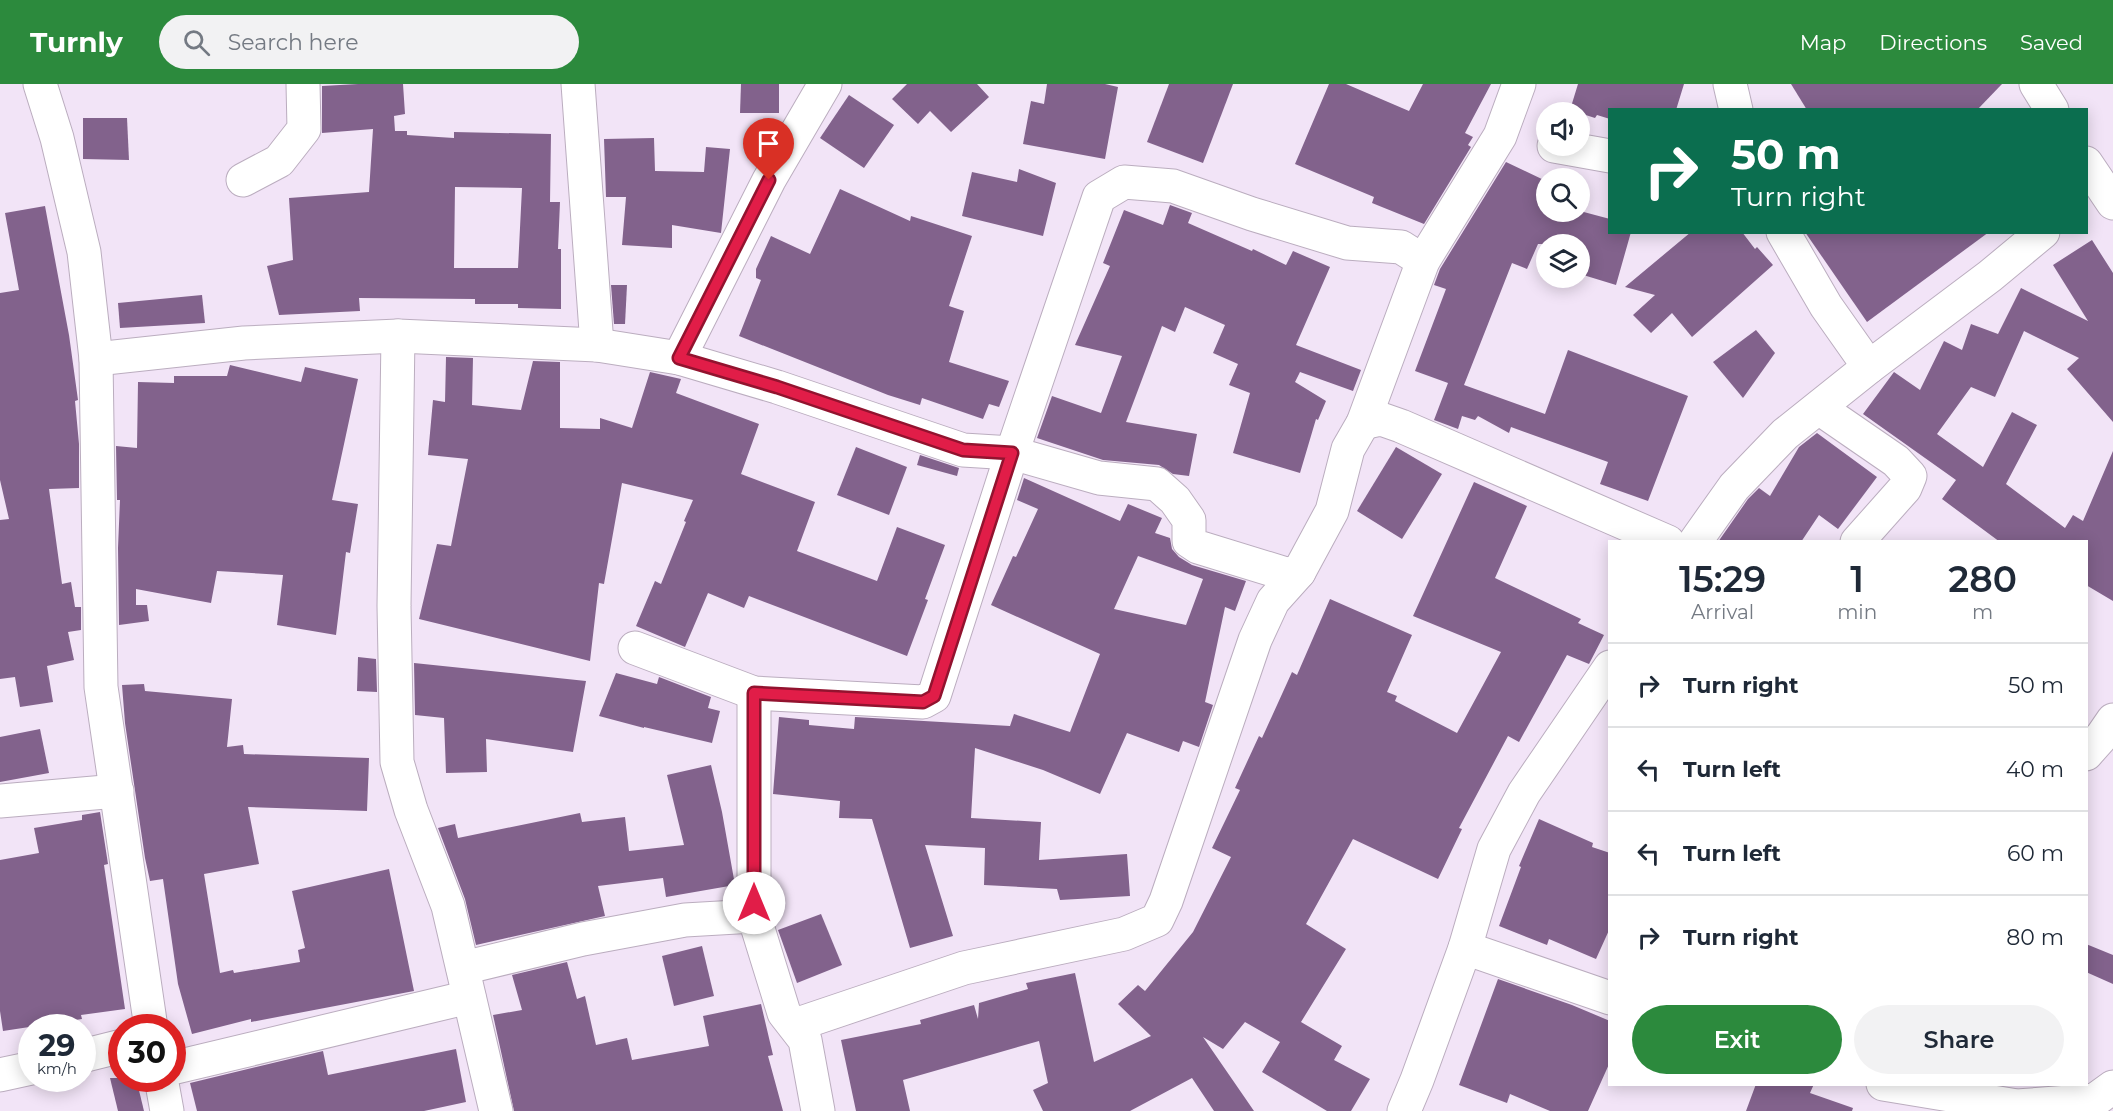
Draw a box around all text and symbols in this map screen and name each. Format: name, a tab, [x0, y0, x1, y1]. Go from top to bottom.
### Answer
search box	[159, 15, 579, 69]
text: Turnly	[30, 25, 123, 59]
icon: search	[180, 26, 213, 59]
text: Search here	[228, 29, 359, 56]
text: Map	[1800, 30, 1846, 55]
text: Directions	[1879, 30, 1987, 55]
text: Saved	[2020, 30, 2083, 55]
map controls	[1536, 102, 1590, 288]
button: sound	[1536, 102, 1590, 156]
pin	[743, 118, 794, 180]
icon: arrive	[752, 127, 785, 160]
text: 50 m	[1731, 128, 1840, 180]
icon: right	[1632, 132, 1710, 210]
button: search	[1536, 168, 1590, 222]
text: Turn right	[1731, 180, 1866, 213]
button: layers	[1536, 234, 1590, 288]
text: 15:29	[1679, 557, 1766, 601]
text: 1	[1850, 557, 1864, 601]
text: 280	[1948, 557, 2017, 601]
text: Arrival	[1691, 600, 1754, 624]
text: min	[1837, 600, 1877, 624]
text: m	[1972, 600, 1993, 624]
icon: right	[1632, 669, 1665, 702]
text: Turn right	[1683, 672, 1798, 699]
text: 50 m	[2008, 672, 2064, 699]
icon: left	[1632, 753, 1665, 786]
text: Turn left	[1683, 756, 1781, 783]
text: 40 m	[2006, 756, 2064, 783]
icon: left	[1632, 837, 1665, 870]
text: Turn left	[1683, 840, 1781, 867]
text: 60 m	[2007, 840, 2064, 867]
position arrow	[722, 871, 786, 935]
icon: right	[1632, 921, 1665, 954]
text: Turn right	[1683, 924, 1798, 951]
text: 80 m	[2006, 924, 2064, 951]
button: Exit	[1632, 1005, 1842, 1074]
button: Share	[1854, 1005, 2064, 1074]
speed limit sign: 30	[108, 1014, 186, 1092]
text: 29	[39, 1027, 75, 1064]
text: km/h	[37, 1059, 77, 1078]

